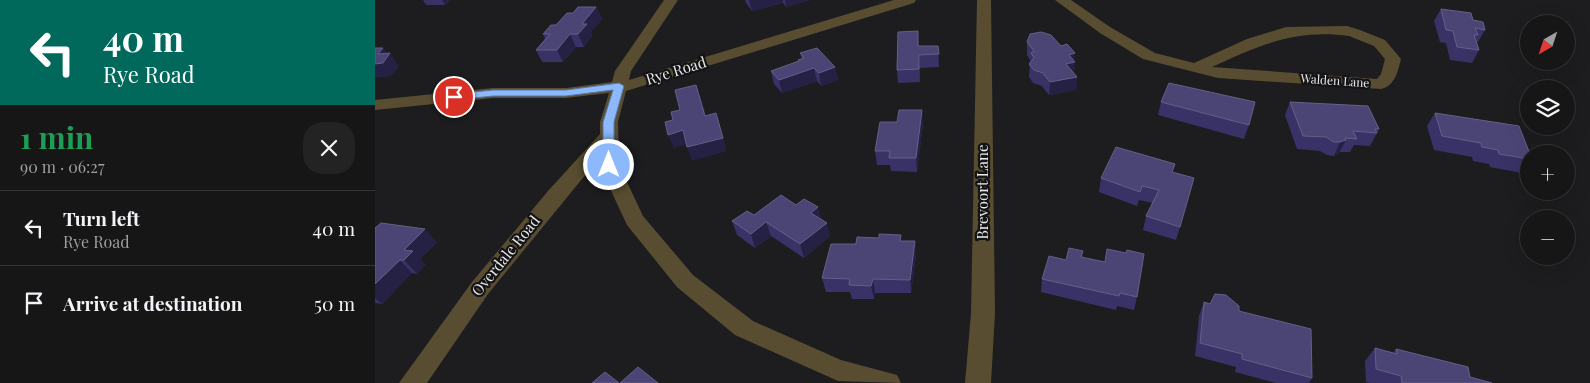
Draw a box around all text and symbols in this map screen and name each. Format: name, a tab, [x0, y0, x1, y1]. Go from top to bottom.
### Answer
text: 40 m	[103, 14, 184, 61]
north arrow	[1520, 15, 1575, 70]
map controls	[1520, 15, 1575, 265]
icon: left	[20, 20, 85, 85]
street label: Rye Road	[643, 51, 709, 89]
text: Rye Road	[103, 59, 195, 89]
street label: Walden Lane	[1299, 70, 1370, 90]
pin	[433, 76, 475, 118]
button: layers	[1520, 80, 1575, 135]
icon: arrive	[440, 83, 468, 111]
text: 1 min	[20, 117, 94, 157]
button: close	[303, 122, 355, 174]
position arrow	[582, 138, 634, 190]
street label: Brevoort Lane	[972, 144, 992, 240]
button: +	[1520, 145, 1575, 200]
text: 90 m · 06:27	[20, 156, 104, 177]
text: Turn left	[63, 205, 140, 231]
button: −	[1520, 210, 1575, 265]
street label: Overdale Road	[467, 211, 544, 300]
icon: left	[20, 214, 48, 242]
text: 40 m	[313, 215, 355, 241]
text: Rye Road	[63, 231, 130, 252]
icon: arrive	[20, 289, 48, 317]
text: Arrive at destination	[63, 290, 243, 316]
text: 50 m	[314, 290, 355, 316]

